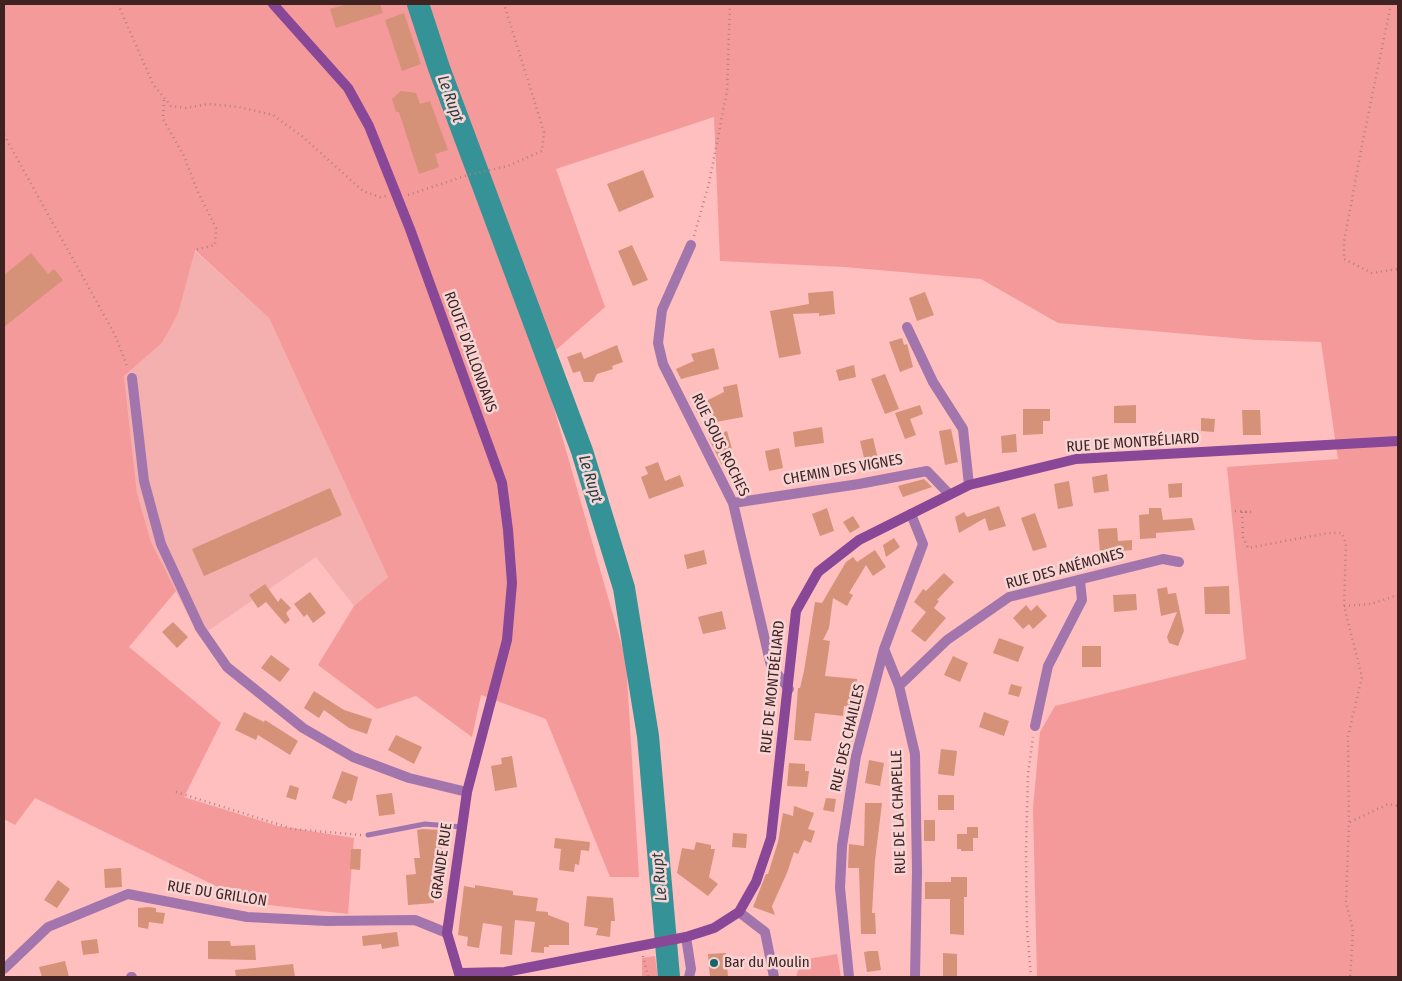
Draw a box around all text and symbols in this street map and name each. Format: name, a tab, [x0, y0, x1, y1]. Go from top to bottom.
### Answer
water label: Le Rupt	[433, 73, 467, 125]
street label: ROUTE D’ALLONDANS	[440, 289, 500, 415]
street label: RUE SOUS ROCHES	[687, 391, 753, 499]
street label: RUE DE MONTBÉLIARD	[1066, 429, 1200, 457]
street label: CHEMIN DES VIGNES	[782, 451, 904, 489]
water label: Le Rupt	[574, 453, 606, 505]
street label: RUE DES ANÉMONES	[1004, 545, 1126, 593]
street label: RUE DE MONTBÉLIARD	[757, 620, 789, 754]
street label: RUE DES CHAILLES	[827, 682, 869, 794]
street label: RUE DE LA CHAPELLE	[888, 749, 910, 875]
street label: GRANDE RUE	[428, 822, 456, 900]
water label: Le Rupt	[648, 852, 672, 902]
street label: RUE DU GRILLON	[166, 877, 268, 911]
place label: Bar du Moulin	[724, 954, 810, 972]
marker: Bar du Moulin	[708, 957, 720, 969]

